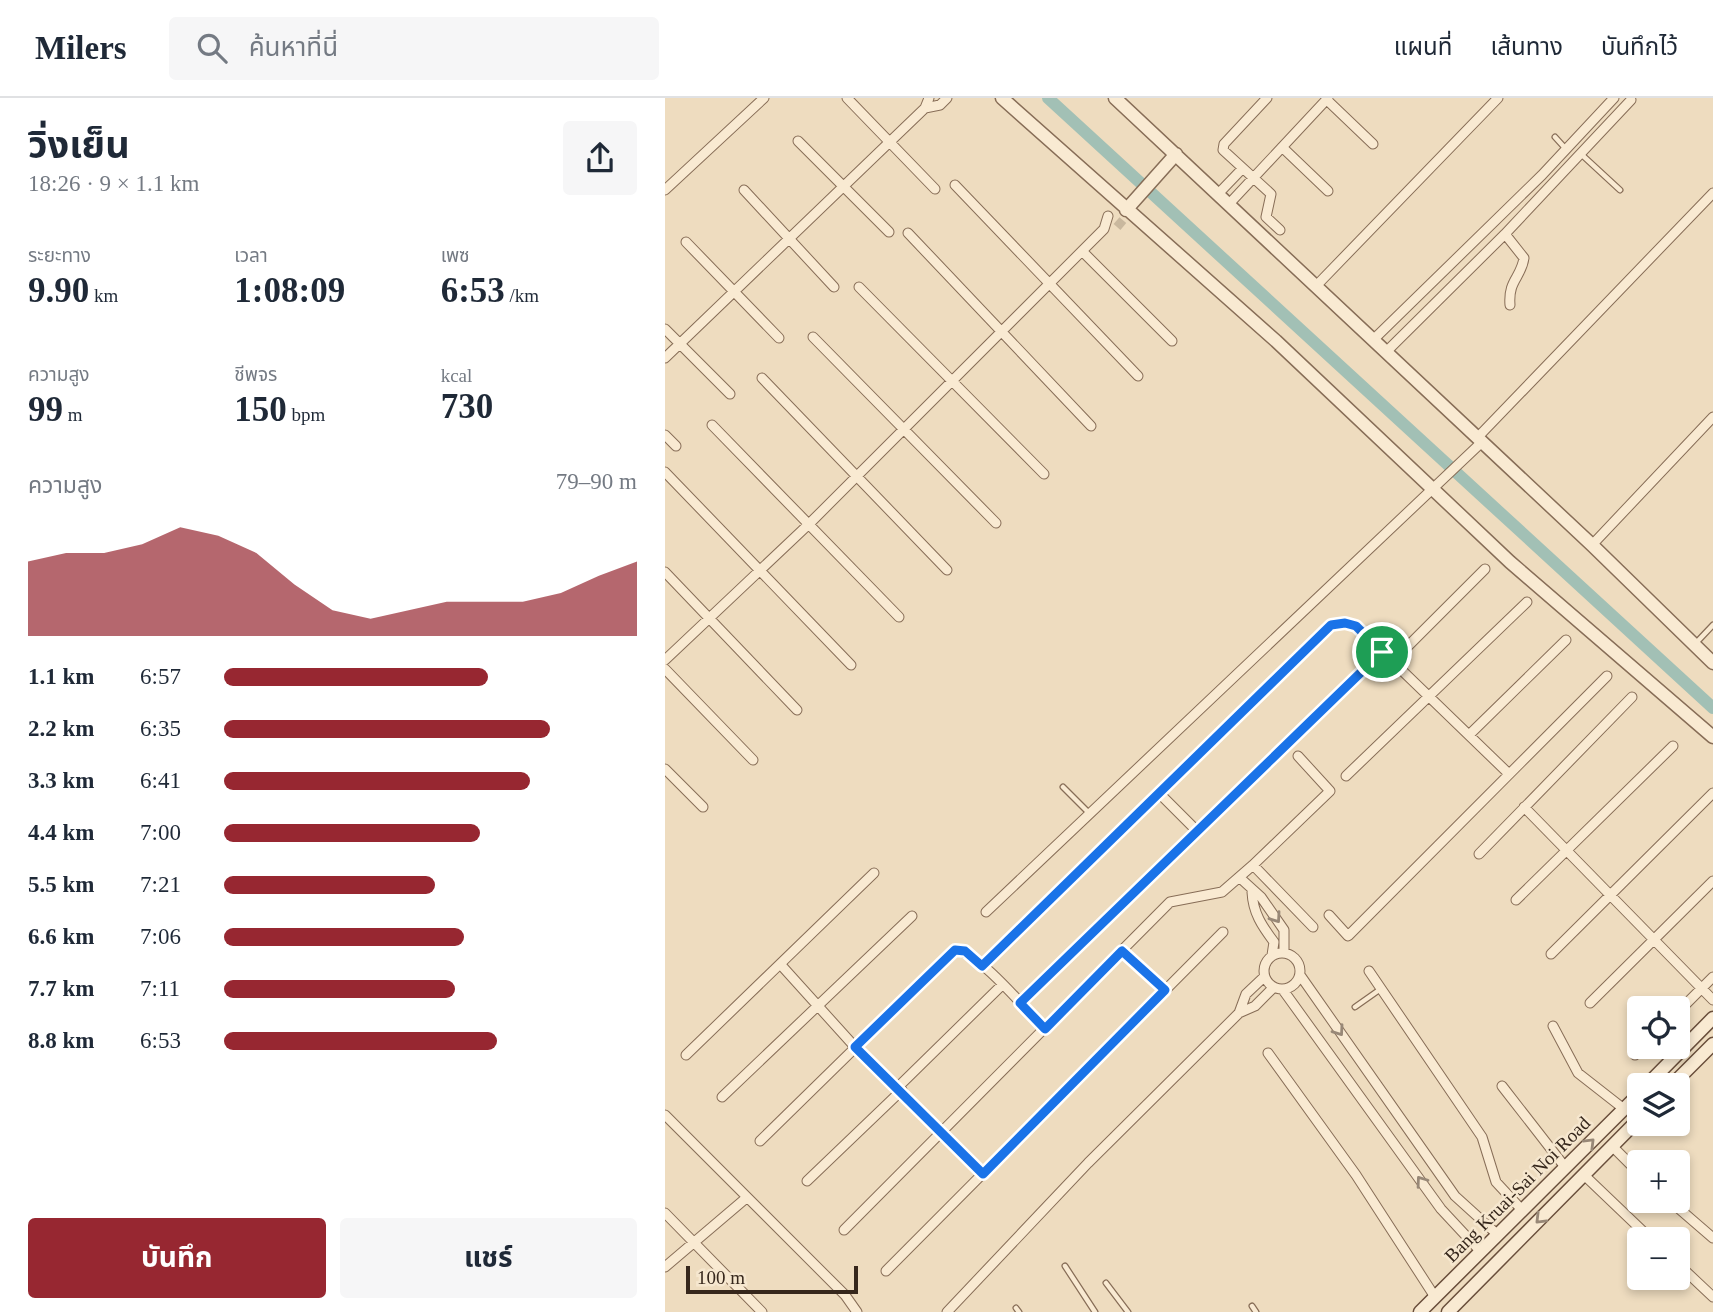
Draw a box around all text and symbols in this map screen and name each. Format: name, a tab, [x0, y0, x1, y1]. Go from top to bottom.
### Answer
search box	[169, 17, 659, 80]
icon: search	[193, 29, 231, 67]
text: Milers	[35, 30, 127, 66]
text: ค้นหาที่นี่	[249, 33, 338, 62]
text: แผนที่	[1394, 34, 1452, 60]
text: เส้นทาง	[1490, 34, 1563, 60]
text: บันทึกไว้	[1601, 34, 1678, 60]
button: share	[563, 121, 637, 195]
text: วิ่งเย็น	[28, 124, 130, 166]
text: 18:26 · 9 × 1.1 km	[28, 171, 199, 196]
text: ระยะทาง	[28, 245, 91, 266]
text: เวลา	[234, 245, 268, 266]
text: เพซ	[441, 245, 470, 266]
text: 9.90	[28, 271, 89, 310]
text: 1:08:09	[234, 271, 345, 310]
text: 6:53	[441, 271, 505, 310]
text: km	[89, 285, 118, 306]
text: /km	[505, 285, 539, 306]
text: ความสูง	[28, 364, 89, 385]
text: ชีพจร	[234, 364, 277, 385]
text: kcal	[441, 365, 472, 386]
text: 730	[441, 387, 493, 426]
text: 99	[28, 390, 63, 429]
text: 150	[234, 390, 287, 429]
text: m	[63, 404, 83, 425]
text: bpm	[287, 404, 325, 425]
text: 79–90 m	[556, 469, 637, 494]
text: ความสูง	[28, 473, 102, 498]
pin	[1352, 622, 1412, 682]
icon: arrive	[1363, 633, 1401, 671]
text: 1.1 km	[28, 664, 94, 689]
text: 6:57	[140, 664, 181, 689]
text: 2.2 km	[28, 716, 94, 741]
text: 6:35	[140, 716, 181, 741]
text: 3.3 km	[28, 768, 94, 793]
text: 6:41	[140, 768, 181, 793]
text: 4.4 km	[28, 820, 94, 845]
text: 7:00	[140, 820, 181, 845]
text: 5.5 km	[28, 872, 94, 897]
text: 7:21	[140, 872, 181, 897]
one-way arrow	[1268, 910, 1280, 923]
text: 6.6 km	[28, 924, 94, 949]
text: 7:06	[140, 924, 181, 949]
text: 7.7 km	[28, 976, 94, 1001]
text: 7:11	[140, 976, 180, 1001]
map controls	[1627, 996, 1690, 1290]
button: locate	[1627, 996, 1690, 1059]
one-way arrow	[1331, 1023, 1343, 1036]
text: 8.8 km	[28, 1028, 94, 1053]
text: 6:53	[140, 1028, 181, 1053]
button: layers	[1627, 1073, 1690, 1136]
street label: Bang Kruai-Sai Noi Road	[1440, 1112, 1595, 1266]
one-way arrow	[1582, 1138, 1595, 1151]
button: +	[1627, 1150, 1690, 1213]
one-way arrow	[1417, 1176, 1429, 1189]
one-way arrow	[1536, 1211, 1549, 1224]
button: บันทึก	[28, 1218, 326, 1298]
button: แชร์	[340, 1218, 637, 1298]
button: −	[1627, 1227, 1690, 1290]
scale bar	[686, 1263, 857, 1295]
text: 100 m	[697, 1267, 745, 1288]

